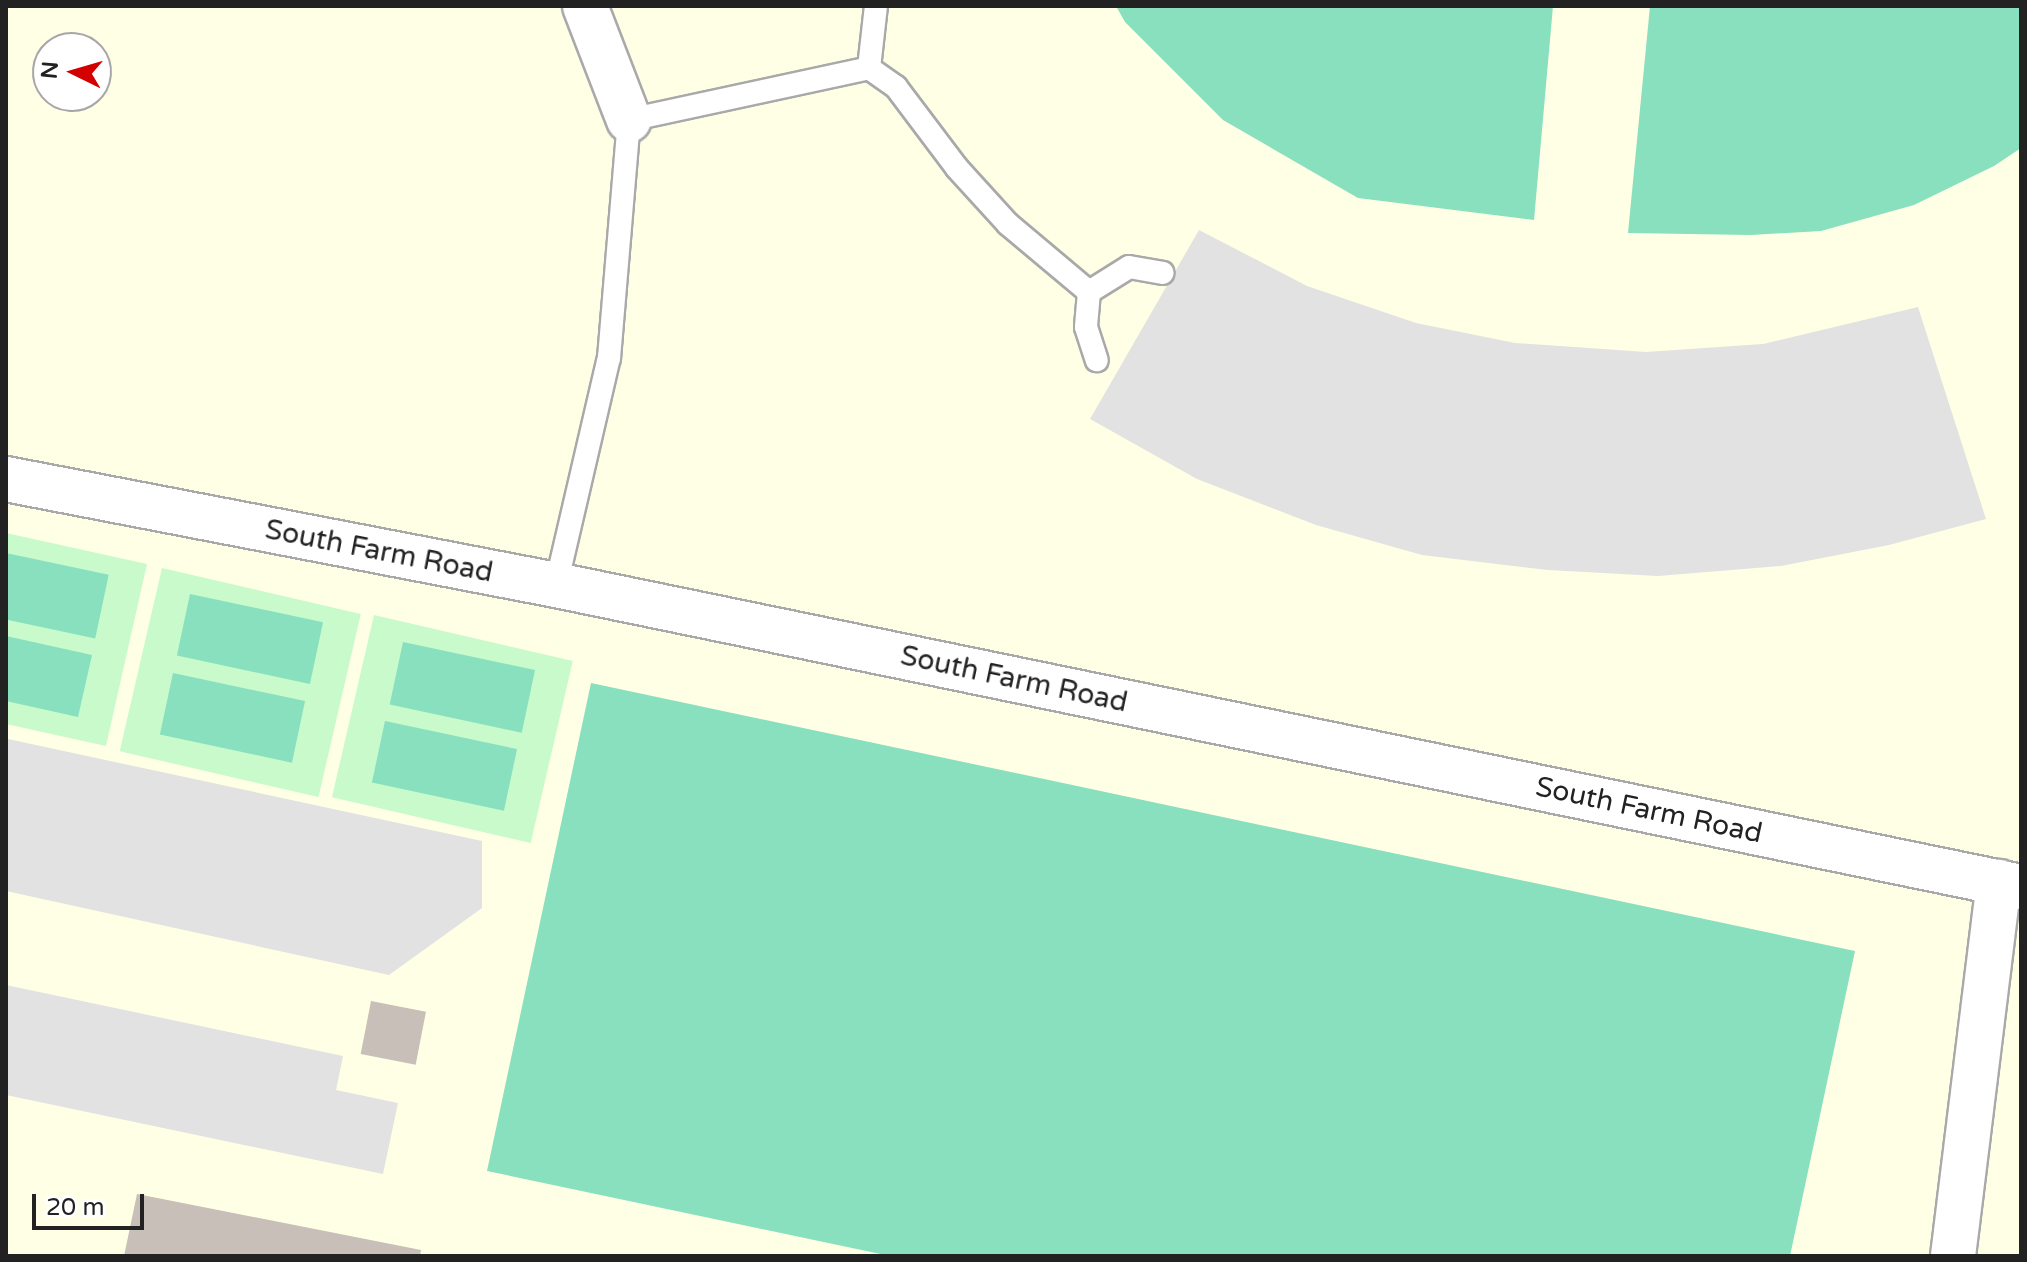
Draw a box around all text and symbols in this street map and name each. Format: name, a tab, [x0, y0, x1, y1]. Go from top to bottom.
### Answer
north arrow	[32, 32, 112, 112]
text: N	[36, 60, 64, 80]
street label: South Farm Road	[262, 512, 496, 590]
street label: South Farm Road	[898, 639, 1130, 719]
street label: South Farm Road	[1533, 770, 1765, 850]
scale bar	[36, 1178, 148, 1228]
text: 20 m	[46, 1193, 104, 1222]

